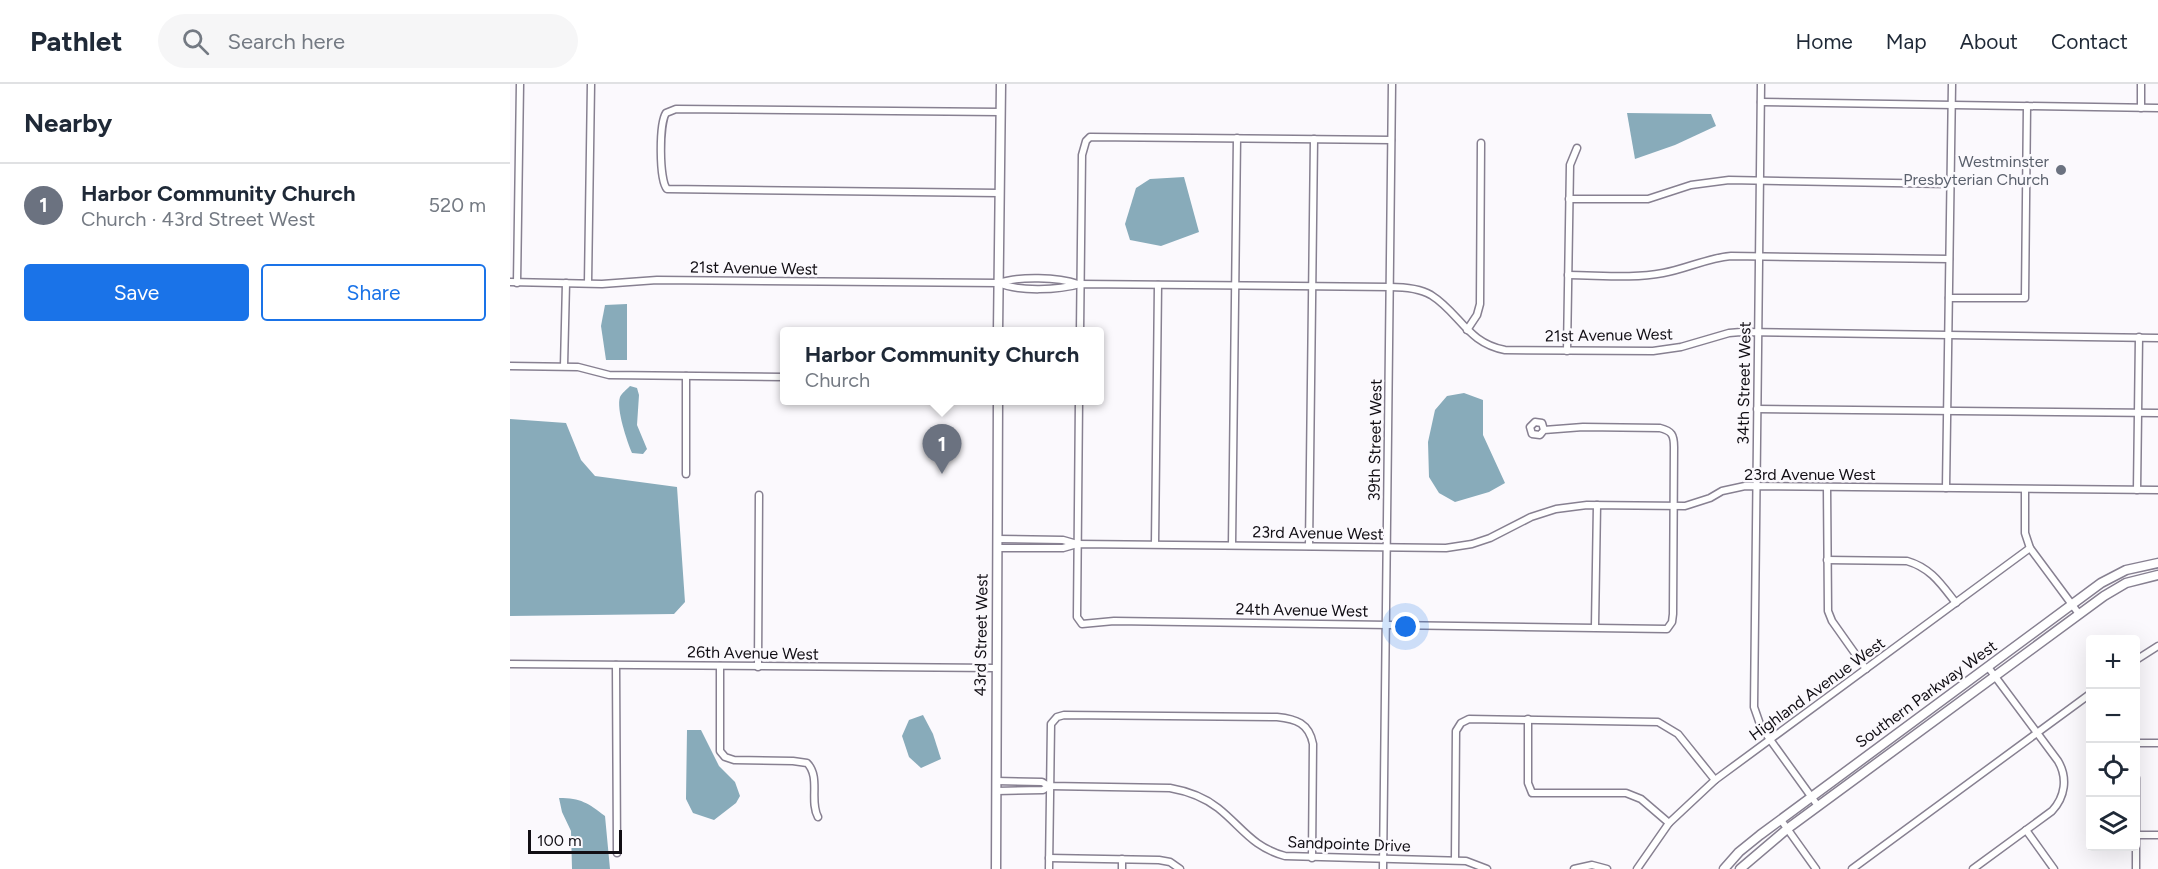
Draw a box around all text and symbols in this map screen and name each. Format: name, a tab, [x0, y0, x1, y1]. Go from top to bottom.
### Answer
search box	[158, 14, 578, 68]
text: Pathlet	[30, 24, 122, 58]
icon: search	[179, 25, 212, 58]
text: Search here	[227, 28, 345, 55]
text: Home	[1796, 29, 1853, 54]
text: Map	[1886, 29, 1927, 54]
text: About	[1960, 29, 2018, 54]
text: Contact	[2051, 29, 2128, 54]
text: Nearby	[24, 107, 112, 139]
place label: Westminster Presbyterian Church	[1903, 152, 2050, 189]
marker: Westminster Presbyterian Church	[2054, 163, 2068, 177]
text: Harbor Community Church	[81, 180, 356, 207]
text: 1	[39, 193, 48, 217]
text: 520 m	[429, 193, 486, 217]
text: Church · 43rd Street West	[81, 207, 315, 231]
street label: 21st Avenue West	[690, 257, 818, 279]
button: Save	[24, 264, 249, 321]
button: Share	[261, 264, 486, 321]
street label: 34th Street West	[1733, 321, 1755, 445]
street label: 21st Avenue West	[1545, 324, 1673, 346]
popup	[780, 327, 1104, 405]
text: Harbor Community Church	[805, 341, 1079, 368]
text: Church	[805, 368, 870, 392]
street label: 39th Street West	[1364, 379, 1386, 501]
pin: 1	[922, 424, 962, 474]
street label: 23rd Avenue West	[1744, 465, 1876, 484]
street label: 23rd Avenue West	[1252, 522, 1384, 544]
street label: 43rd Street West	[970, 573, 992, 697]
street label: 24th Avenue West	[1235, 599, 1369, 621]
your location	[1391, 612, 1420, 641]
street label: Highland Avenue West	[1745, 633, 1889, 745]
map controls	[2086, 635, 2140, 851]
button: +	[2086, 635, 2140, 689]
street label: Southern Parkway West	[1852, 636, 2000, 752]
street label: 26th Avenue West	[687, 642, 819, 664]
button: −	[2086, 689, 2140, 743]
button: locate	[2086, 743, 2140, 797]
button: layers	[2086, 797, 2140, 851]
scale bar	[528, 827, 622, 854]
text: 100 m	[537, 831, 582, 850]
street label: Sandpointe Drive	[1287, 832, 1411, 856]

